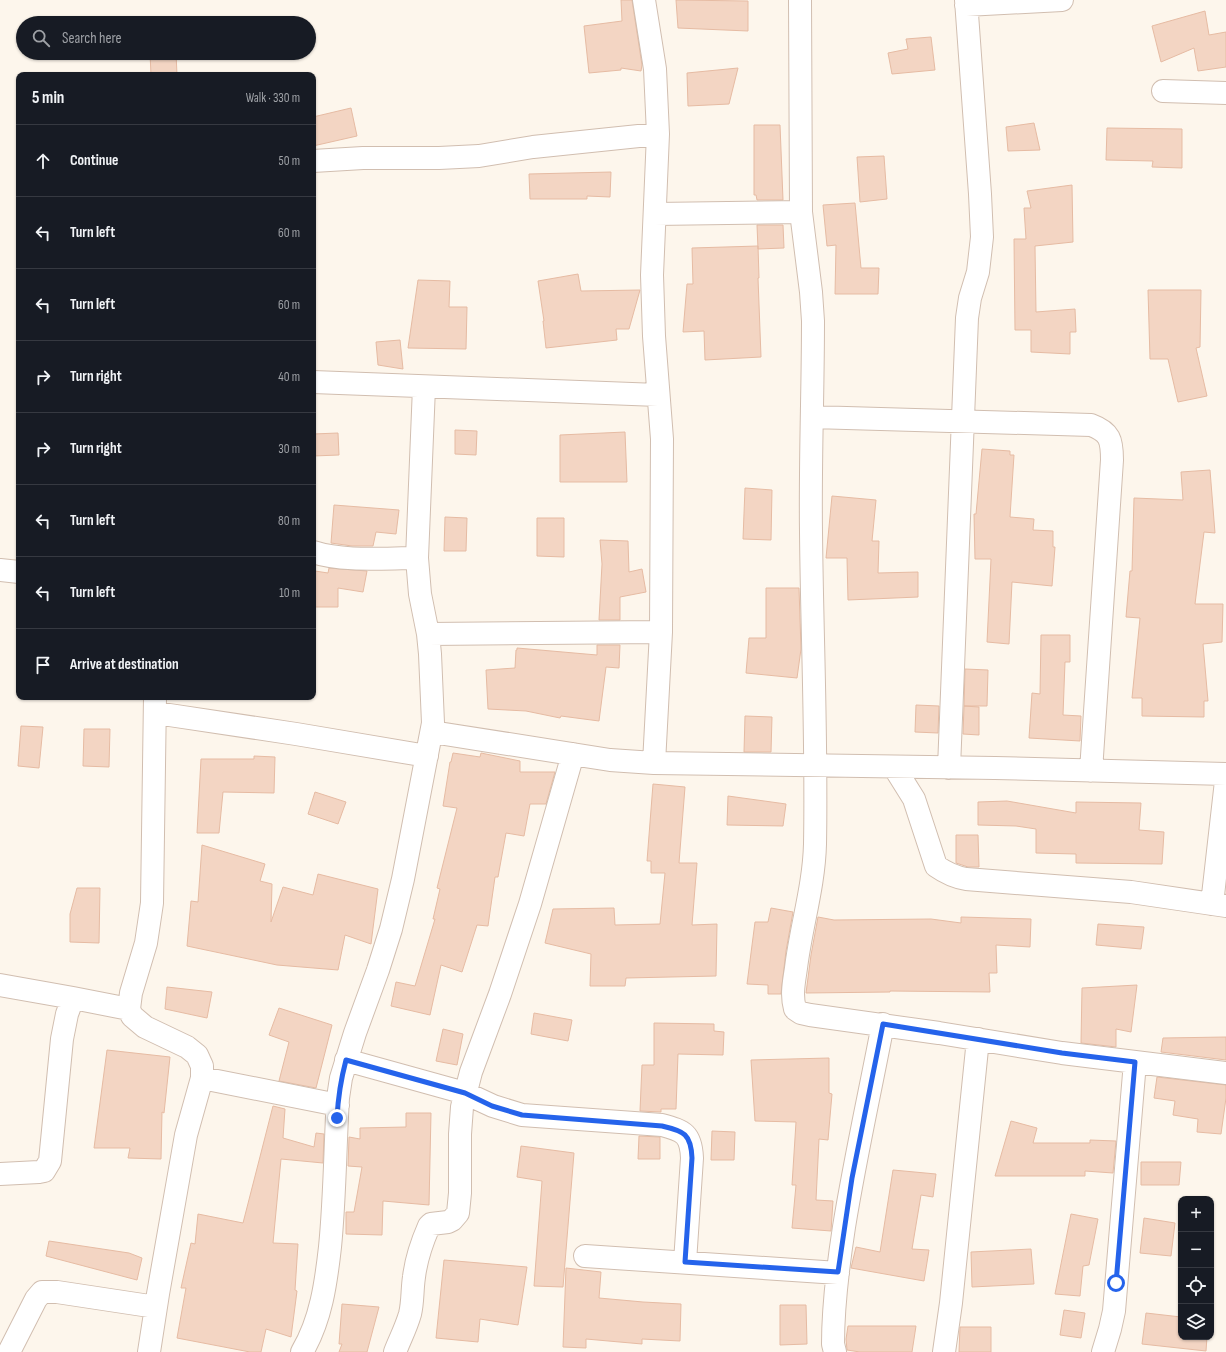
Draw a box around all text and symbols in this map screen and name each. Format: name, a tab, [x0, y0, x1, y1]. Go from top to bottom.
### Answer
search box	[16, 16, 316, 60]
icon: search	[30, 27, 52, 49]
text: Search here	[62, 29, 122, 48]
text: 5 min	[32, 88, 64, 108]
text: Walk · 330 m	[246, 90, 300, 106]
icon: ahead	[32, 150, 54, 172]
text: Continue	[70, 151, 119, 170]
text: 50 m	[279, 153, 300, 169]
icon: left	[32, 222, 54, 244]
text: Turn left	[70, 223, 115, 242]
text: 60 m	[278, 225, 300, 241]
icon: left	[32, 294, 54, 316]
text: Turn left	[70, 295, 115, 314]
text: 60 m	[278, 297, 300, 313]
icon: right	[32, 366, 54, 388]
text: Turn right	[70, 367, 122, 386]
text: 40 m	[278, 369, 300, 385]
icon: right	[32, 438, 54, 460]
text: Turn right	[70, 439, 122, 458]
text: 30 m	[278, 441, 300, 457]
icon: left	[32, 510, 54, 532]
text: Turn left	[70, 511, 115, 530]
text: 80 m	[278, 513, 300, 529]
icon: left	[32, 582, 54, 604]
text: Turn left	[70, 583, 115, 602]
text: 10 m	[279, 585, 300, 601]
icon: arrive	[32, 654, 54, 676]
text: Arrive at destination	[70, 655, 179, 674]
route end	[328, 1109, 346, 1127]
map controls	[1178, 1196, 1214, 1340]
button: +	[1178, 1196, 1214, 1232]
button: −	[1178, 1232, 1214, 1268]
button: locate	[1178, 1268, 1214, 1304]
route start	[1107, 1274, 1125, 1292]
button: layers	[1178, 1304, 1214, 1340]

